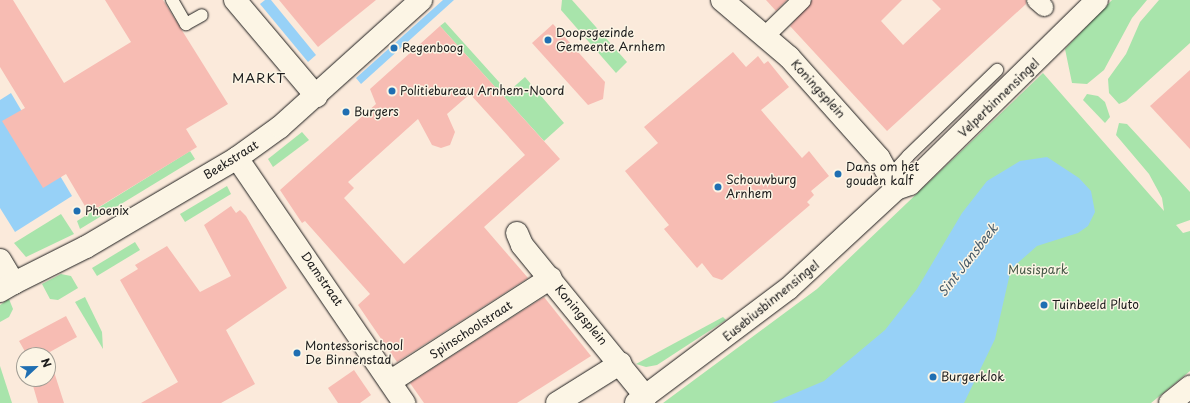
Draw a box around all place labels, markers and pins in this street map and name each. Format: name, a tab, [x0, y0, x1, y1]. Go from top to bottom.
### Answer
place label: Doopsgezinde Gemeente Arnhem	[556, 26, 664, 54]
marker: Doopsgezinde Gemeente Arnhem	[543, 35, 553, 45]
place label: Regenboog	[402, 41, 463, 55]
marker: Regenboog	[389, 43, 399, 53]
place label: Politiebureau Arnhem-Noord	[400, 84, 564, 98]
marker: Politiebureau Arnhem-Noord	[387, 86, 397, 96]
place label: Burgers	[354, 105, 399, 119]
marker: Burgers	[341, 107, 351, 117]
place label: Dans om het gouden kalf	[846, 160, 919, 188]
marker: Dans om het gouden kalf	[833, 169, 843, 179]
place label: Schouwburg Arnhem	[726, 173, 796, 201]
marker: Schouwburg Arnhem	[713, 182, 723, 192]
place label: Phoenix	[85, 204, 129, 218]
marker: Phoenix	[72, 206, 82, 216]
place label: Tuinbeeld Pluto	[1052, 298, 1139, 312]
marker: Tuinbeeld Pluto	[1039, 300, 1049, 310]
place label: Montessorischool De Binnenstad	[305, 339, 403, 367]
marker: Montessorischool De Binnenstad	[292, 348, 302, 358]
place label: Burgerklok	[941, 370, 1005, 384]
marker: Burgerklok	[928, 372, 938, 382]

